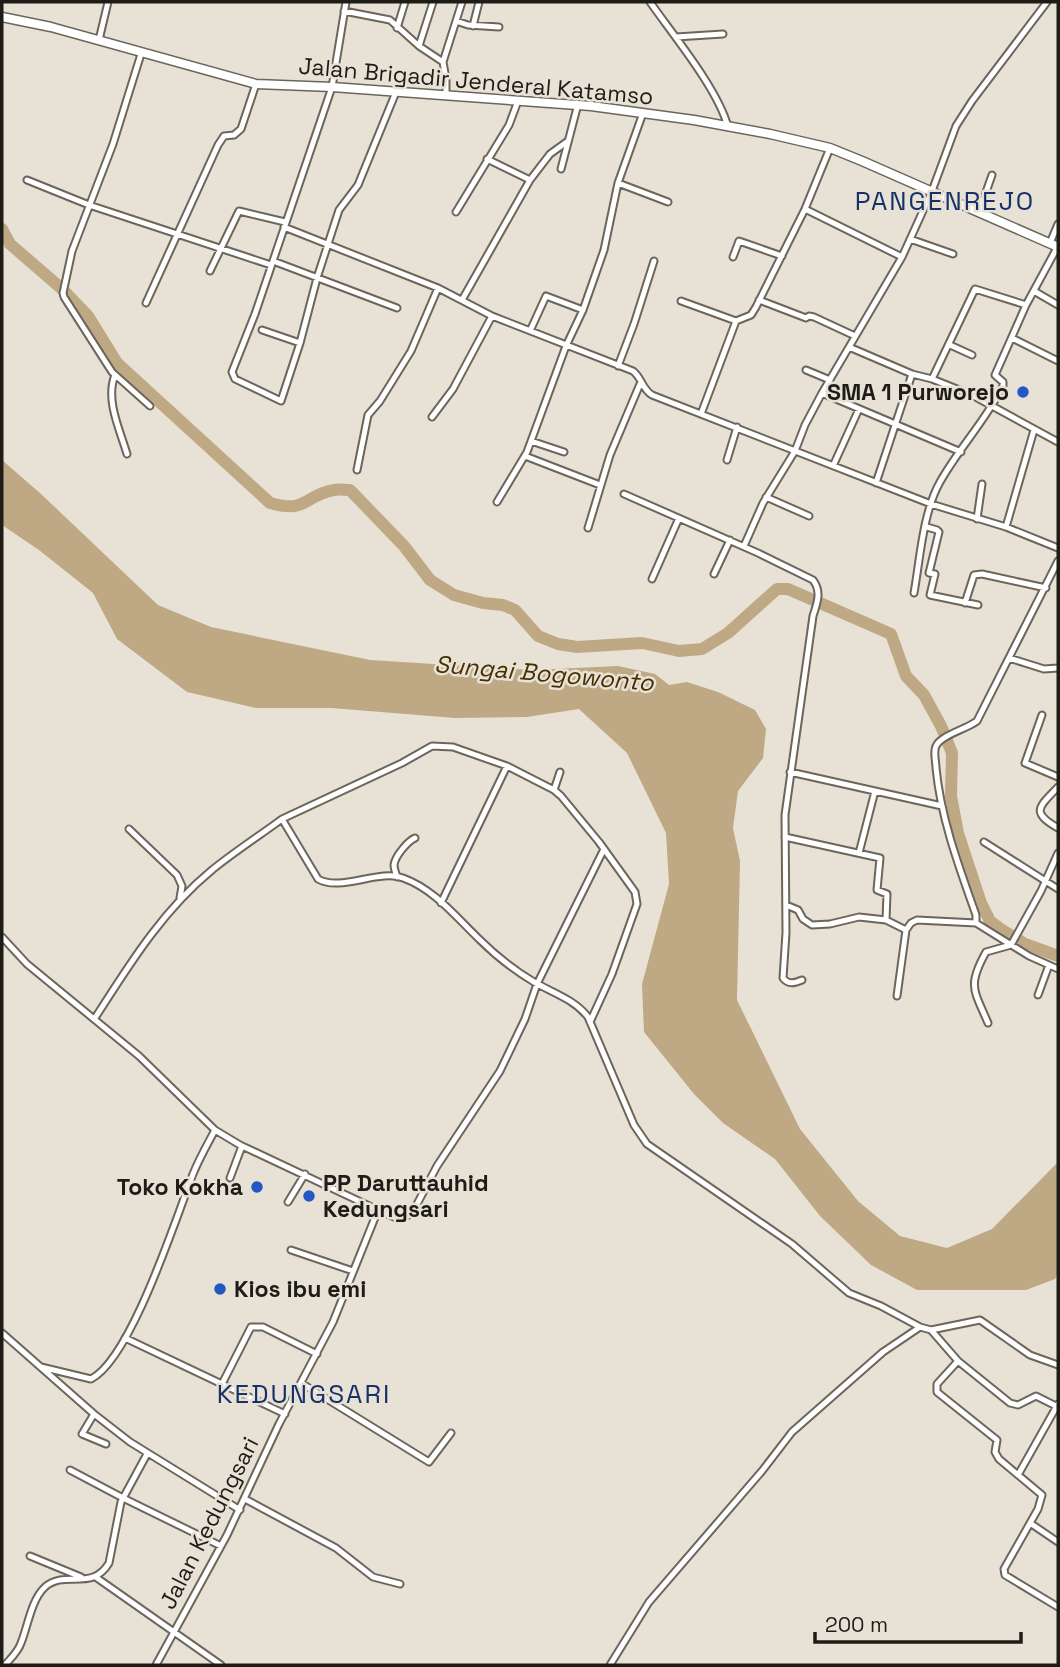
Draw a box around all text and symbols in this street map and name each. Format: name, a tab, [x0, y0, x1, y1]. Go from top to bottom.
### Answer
street label: Jalan Brigadir Jenderal Katamso	[297, 51, 655, 111]
district label: PANGENREJO	[855, 184, 1035, 218]
place label: SMA 1 Purworejo	[827, 377, 1009, 407]
marker: SMA 1 Purworejo	[1015, 384, 1031, 400]
water label: Sungai Bogowonto	[433, 648, 656, 698]
place label: PP Daruttauhid Kedungsari	[323, 1168, 489, 1224]
place label: Toko Kokha	[117, 1172, 243, 1202]
marker: Toko Kokha	[249, 1179, 265, 1195]
marker: PP Daruttauhid Kedungsari	[301, 1188, 317, 1204]
place label: Kios ibu emi	[234, 1274, 366, 1304]
marker: Kios ibu emi	[212, 1281, 228, 1297]
district label: KEDUNGSARI	[217, 1377, 391, 1411]
street label: Jalan Kedungsari	[153, 1432, 265, 1614]
scale bar	[815, 1600, 1021, 1644]
text: 200 m	[825, 1611, 888, 1638]

